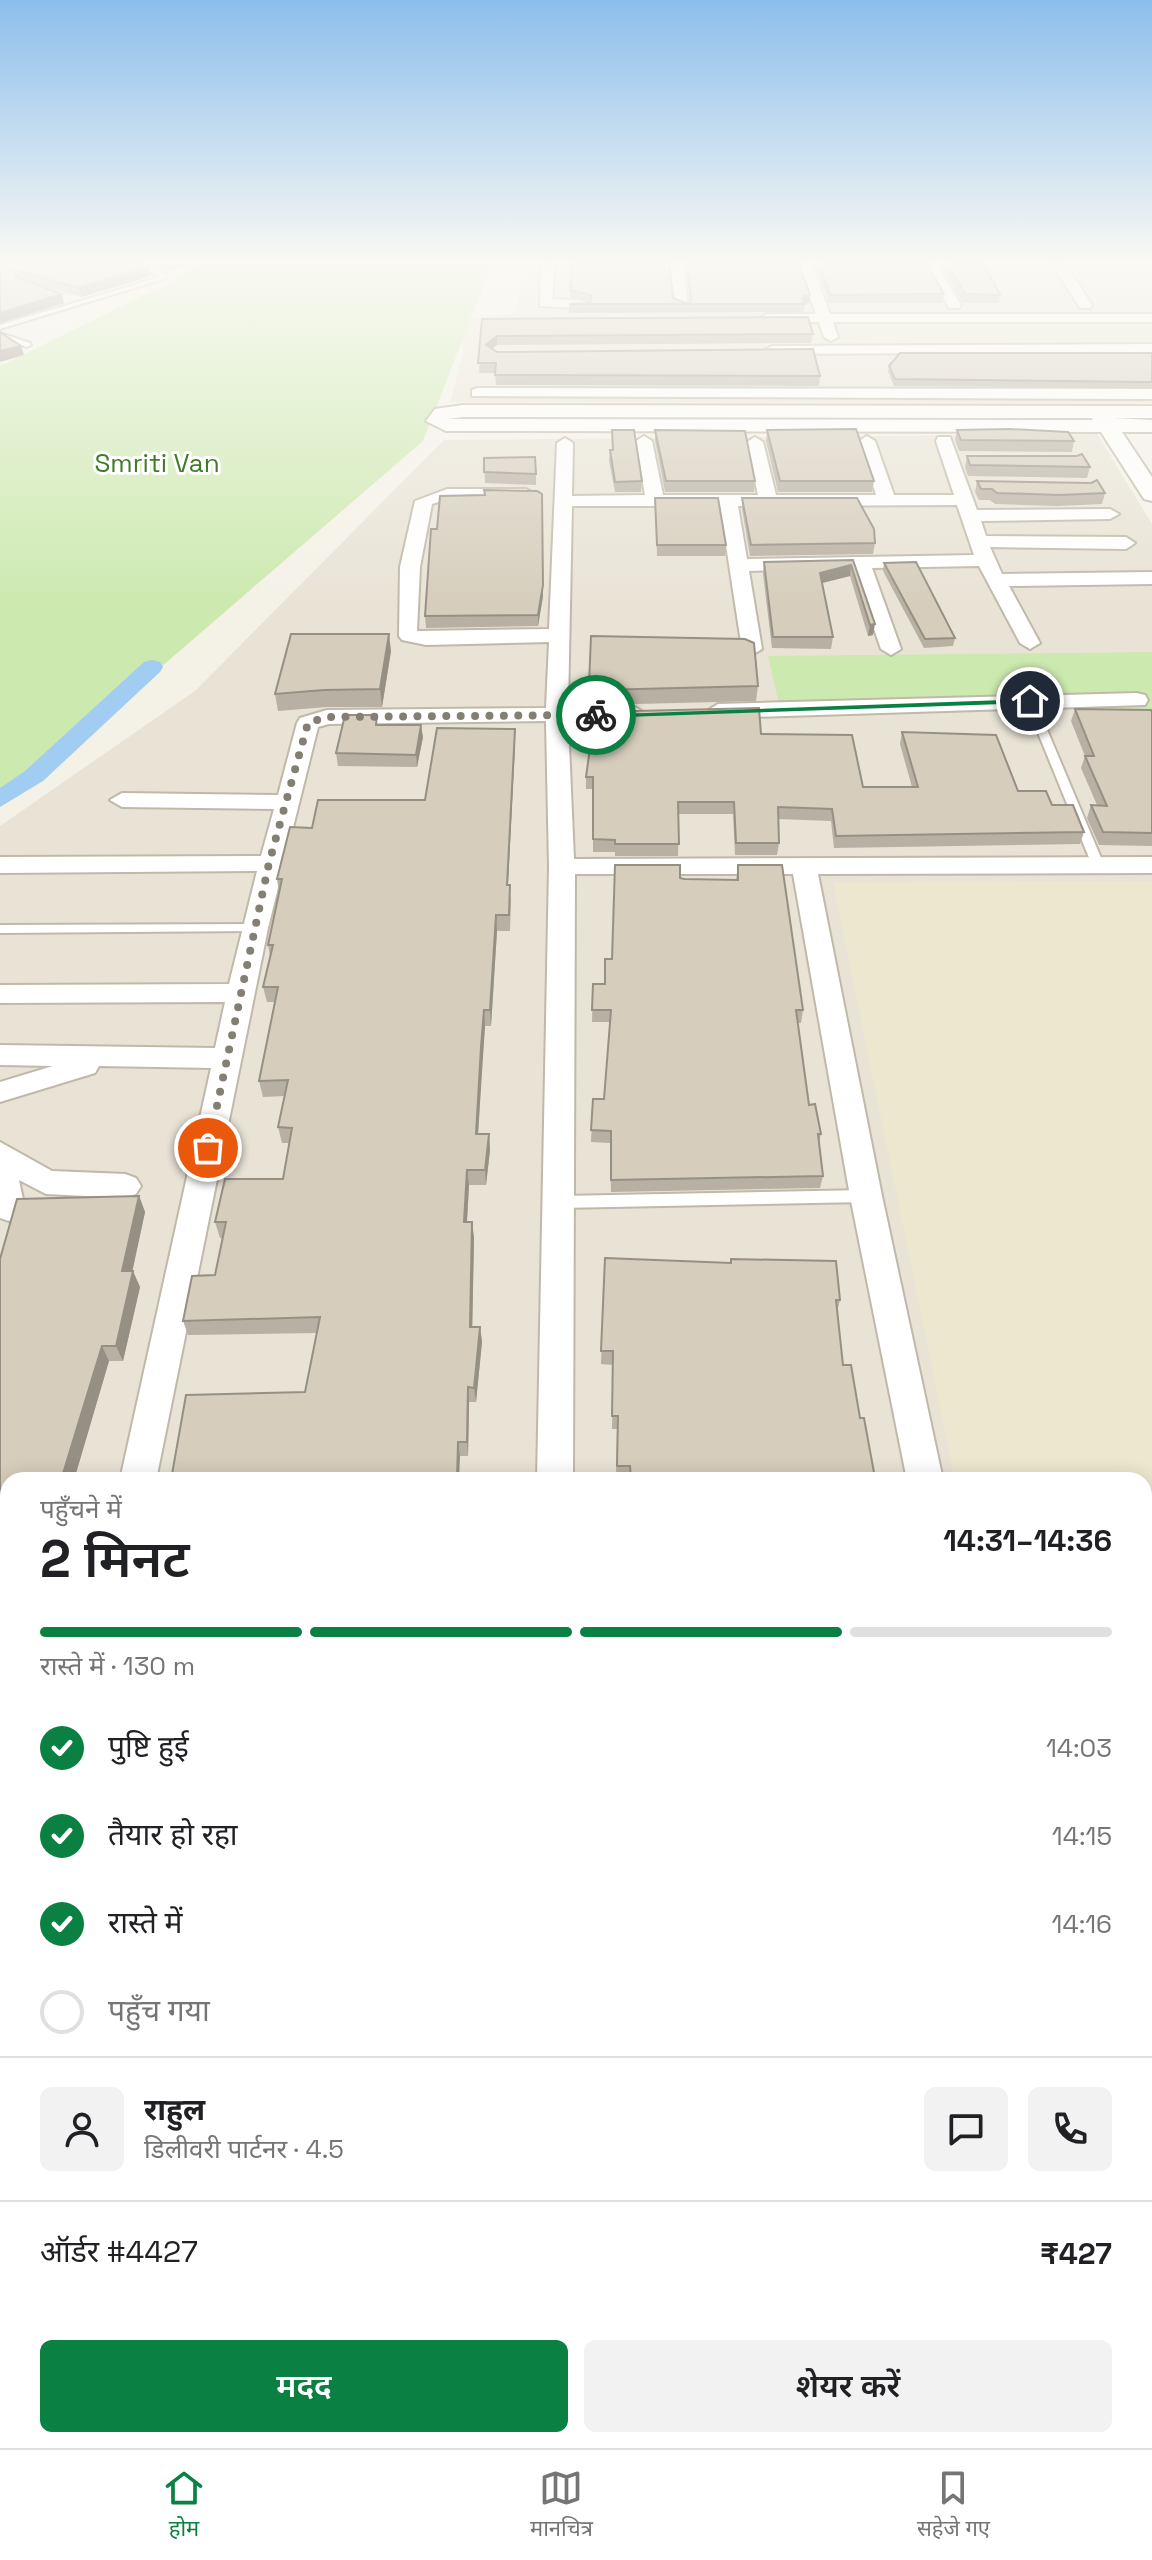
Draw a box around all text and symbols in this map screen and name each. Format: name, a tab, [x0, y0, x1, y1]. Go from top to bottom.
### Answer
park label: Smriti Van	[94, 446, 220, 480]
pin	[996, 667, 1064, 735]
courier	[556, 675, 636, 755]
icon: home	[1008, 679, 1052, 723]
icon: bike	[574, 693, 618, 737]
pin	[174, 1114, 242, 1182]
icon: bag	[186, 1126, 230, 1170]
text: पहुँचने में	[40, 1492, 122, 1526]
text: 14:31–14:36	[943, 1521, 1112, 1560]
text: 2 मिनट	[40, 1526, 190, 1592]
text: रास्ते में · 130 m	[40, 1649, 195, 1683]
icon: check	[40, 1726, 84, 1770]
text: पुष्टि हुई	[108, 1727, 189, 1766]
text: 14:03	[1046, 1731, 1112, 1765]
icon: check	[40, 1814, 84, 1858]
text: तैयार हो रहा	[108, 1815, 238, 1854]
text: 14:15	[1052, 1819, 1112, 1853]
icon: check	[40, 1902, 84, 1946]
text: रास्ते में	[108, 1903, 182, 1942]
text: 14:16	[1052, 1907, 1112, 1941]
text: पहुँच गया	[108, 1991, 210, 2030]
button: person	[40, 2087, 124, 2171]
button: chat	[924, 2087, 1008, 2171]
button: phone	[1028, 2087, 1112, 2171]
text: राहुल	[144, 2090, 205, 2129]
text: डिलीवरी पार्टनर · 4.5	[144, 2132, 344, 2166]
text: ऑर्डर #4427	[40, 2232, 198, 2271]
text: ₹427	[1040, 2234, 1112, 2273]
button: मदद	[40, 2340, 568, 2432]
button: शेयर करें	[584, 2340, 1112, 2432]
tab: होम	[162, 2466, 206, 2545]
tab: मानचित्र	[530, 2466, 593, 2545]
tab: सहेजे गए	[917, 2466, 990, 2545]

